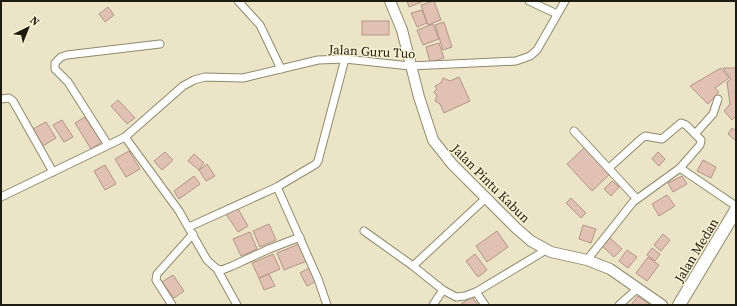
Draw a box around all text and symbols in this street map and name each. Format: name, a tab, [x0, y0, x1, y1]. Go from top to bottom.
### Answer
north arrow	[8, 8, 48, 48]
text: N	[26, 13, 43, 29]
street label: Jalan Guru Tuo	[327, 41, 416, 62]
street label: Jalan Pintu Kabun	[447, 140, 534, 226]
street label: Jalan Medan	[670, 215, 722, 286]

